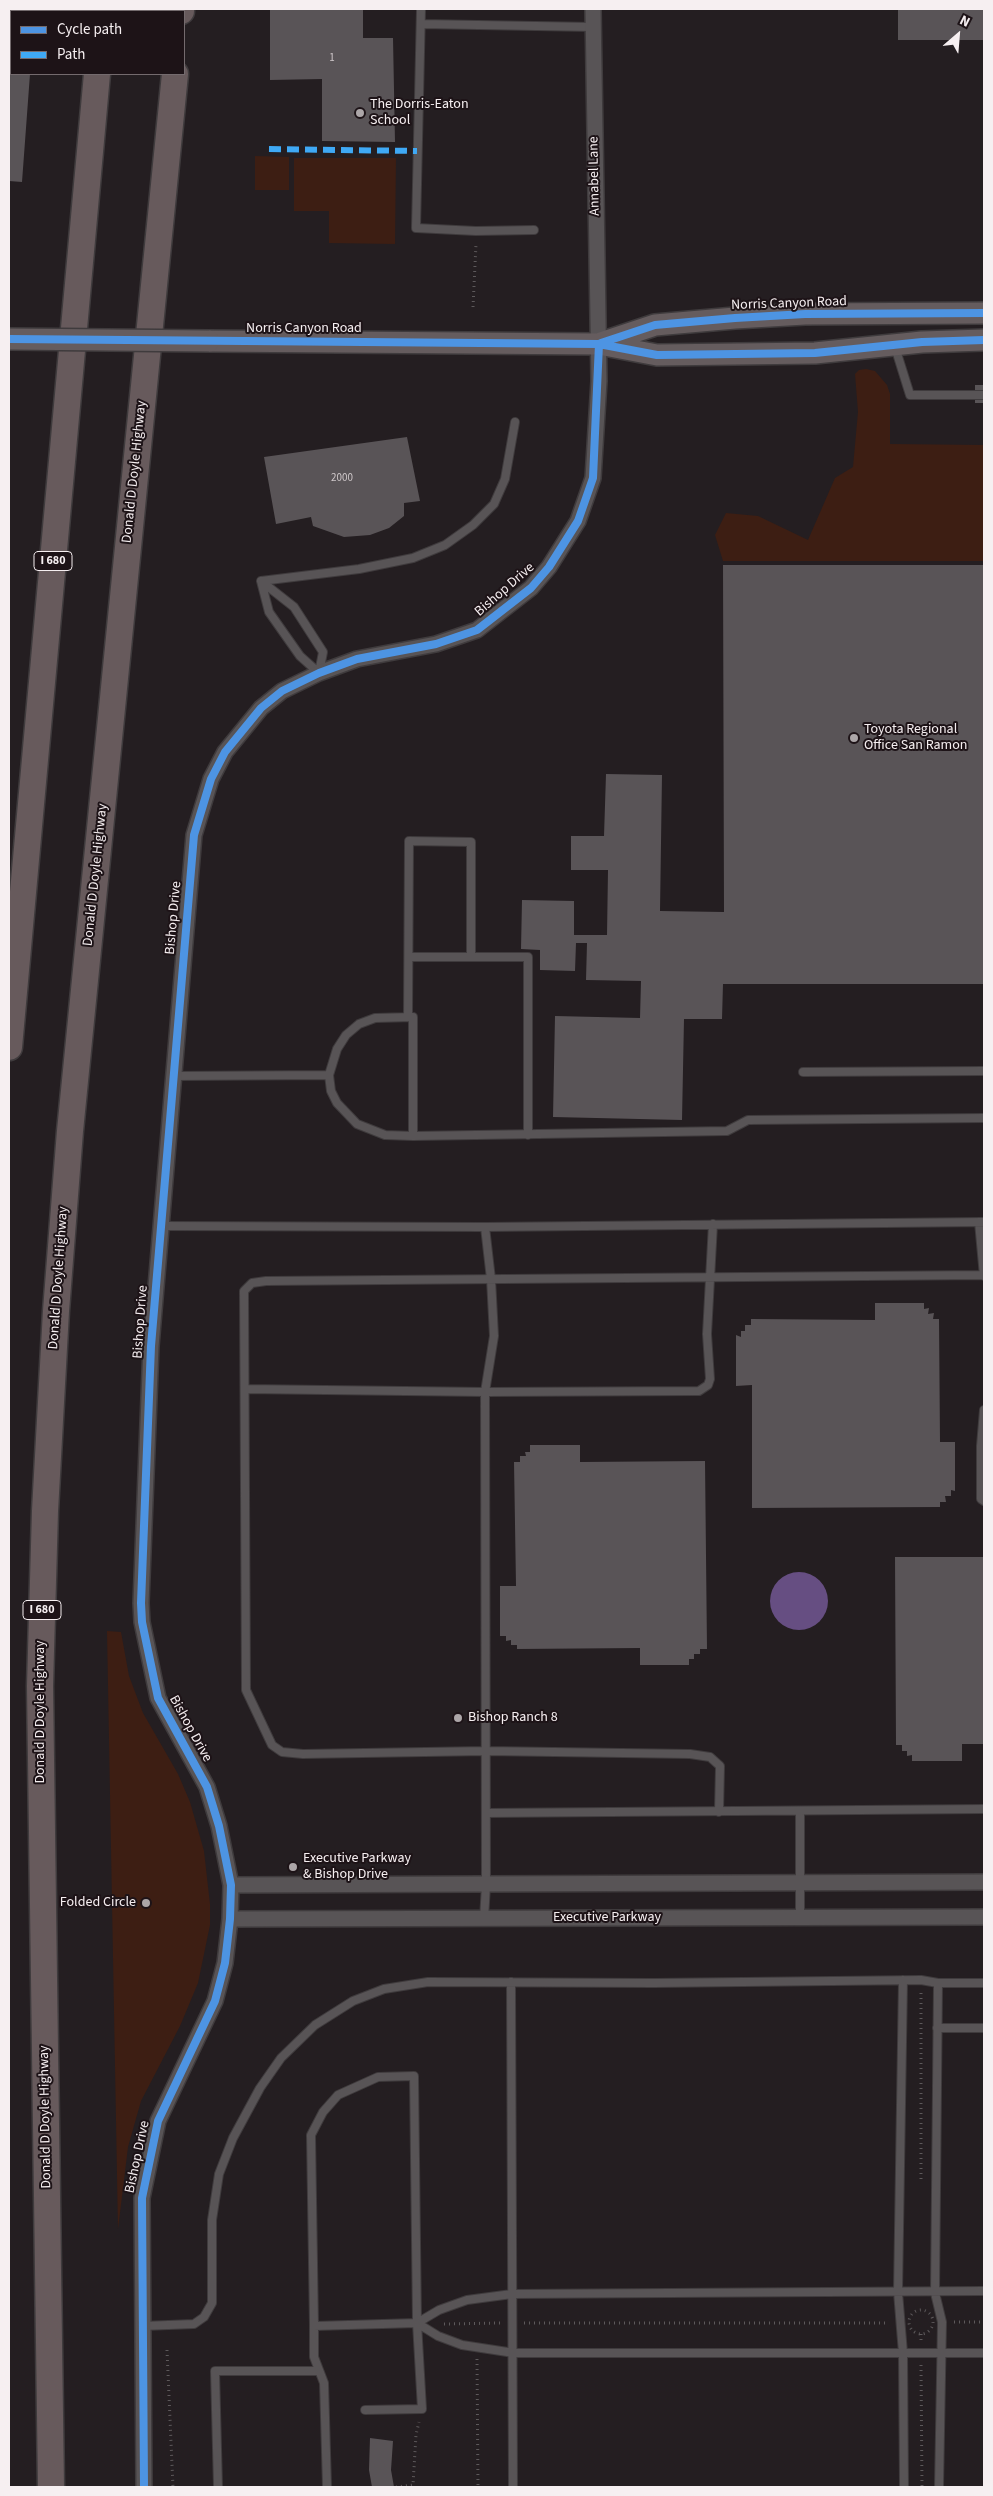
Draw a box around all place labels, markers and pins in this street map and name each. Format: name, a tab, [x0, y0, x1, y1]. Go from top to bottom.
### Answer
place label: The Dorris-Eaton School	[370, 97, 469, 130]
marker: The Dorris-Eaton School	[354, 107, 366, 119]
place label: Toyota Regional Office San Ramon	[864, 722, 967, 754]
marker: Toyota Regional Office San Ramon	[848, 732, 860, 744]
place label: Bishop Ranch 8	[468, 1710, 558, 1726]
marker: Bishop Ranch 8	[452, 1712, 464, 1724]
place label: Executive Parkway & Bishop Drive	[303, 1851, 411, 1884]
marker: Executive Parkway & Bishop Drive	[287, 1861, 299, 1873]
place label: Folded Circle	[60, 1895, 136, 1911]
marker: Folded Circle	[140, 1897, 152, 1909]

